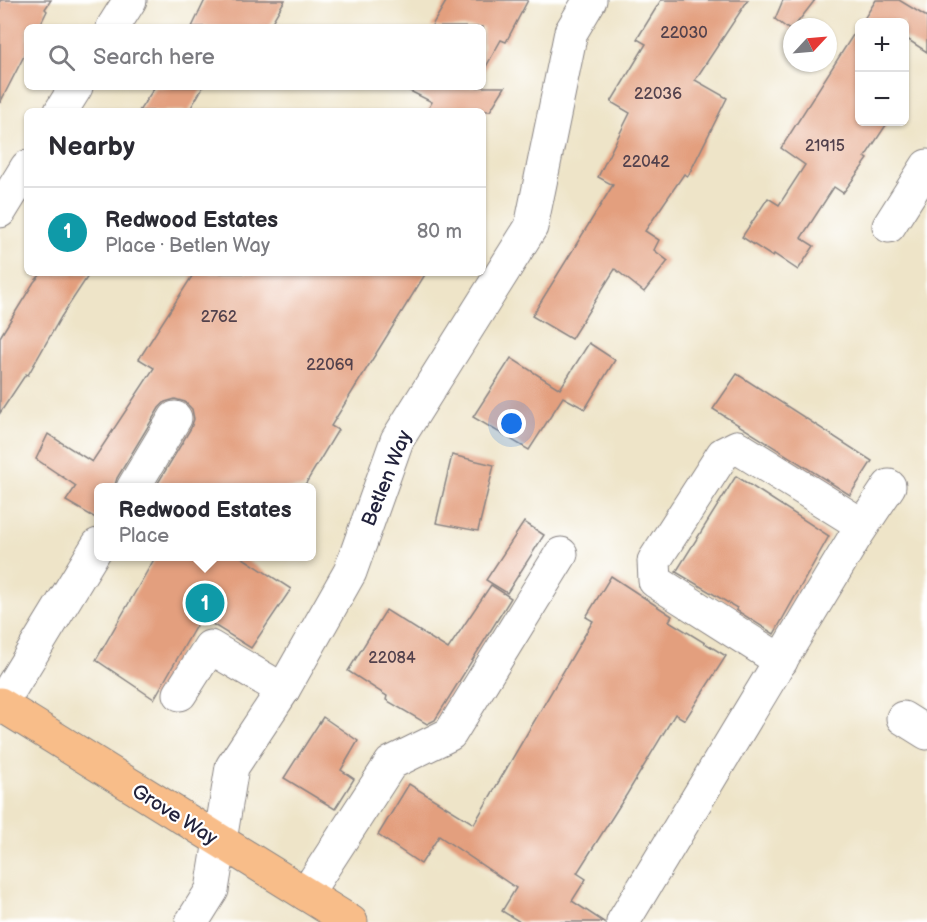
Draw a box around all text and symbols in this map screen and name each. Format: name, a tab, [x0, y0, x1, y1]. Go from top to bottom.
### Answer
north arrow	[783, 18, 837, 72]
map controls	[855, 18, 909, 126]
button: +	[855, 18, 909, 72]
search box	[24, 24, 486, 90]
house number: 22030	[660, 24, 708, 43]
icon: search	[45, 41, 78, 74]
text: Search here	[93, 44, 215, 71]
button: −	[855, 72, 909, 126]
house number: 22036	[634, 85, 682, 104]
text: Nearby	[48, 132, 135, 163]
house number: 21915	[805, 137, 845, 156]
house number: 22042	[622, 153, 670, 172]
text: Redwood Estates	[105, 207, 278, 234]
text: 1	[63, 220, 72, 244]
text: 80 m	[417, 220, 462, 244]
text: Place · Betlen Way	[105, 234, 270, 258]
house number: 2762	[201, 308, 238, 327]
house number: 22069	[306, 356, 354, 375]
your location	[497, 409, 526, 438]
street label: Betlen Way	[357, 427, 417, 530]
popup	[94, 483, 316, 561]
text: Redwood Estates	[118, 497, 292, 524]
text: Place	[118, 524, 169, 548]
pin: 1	[186, 580, 224, 626]
house number: 22084	[368, 649, 416, 668]
street label: Grove Way	[127, 779, 222, 851]

